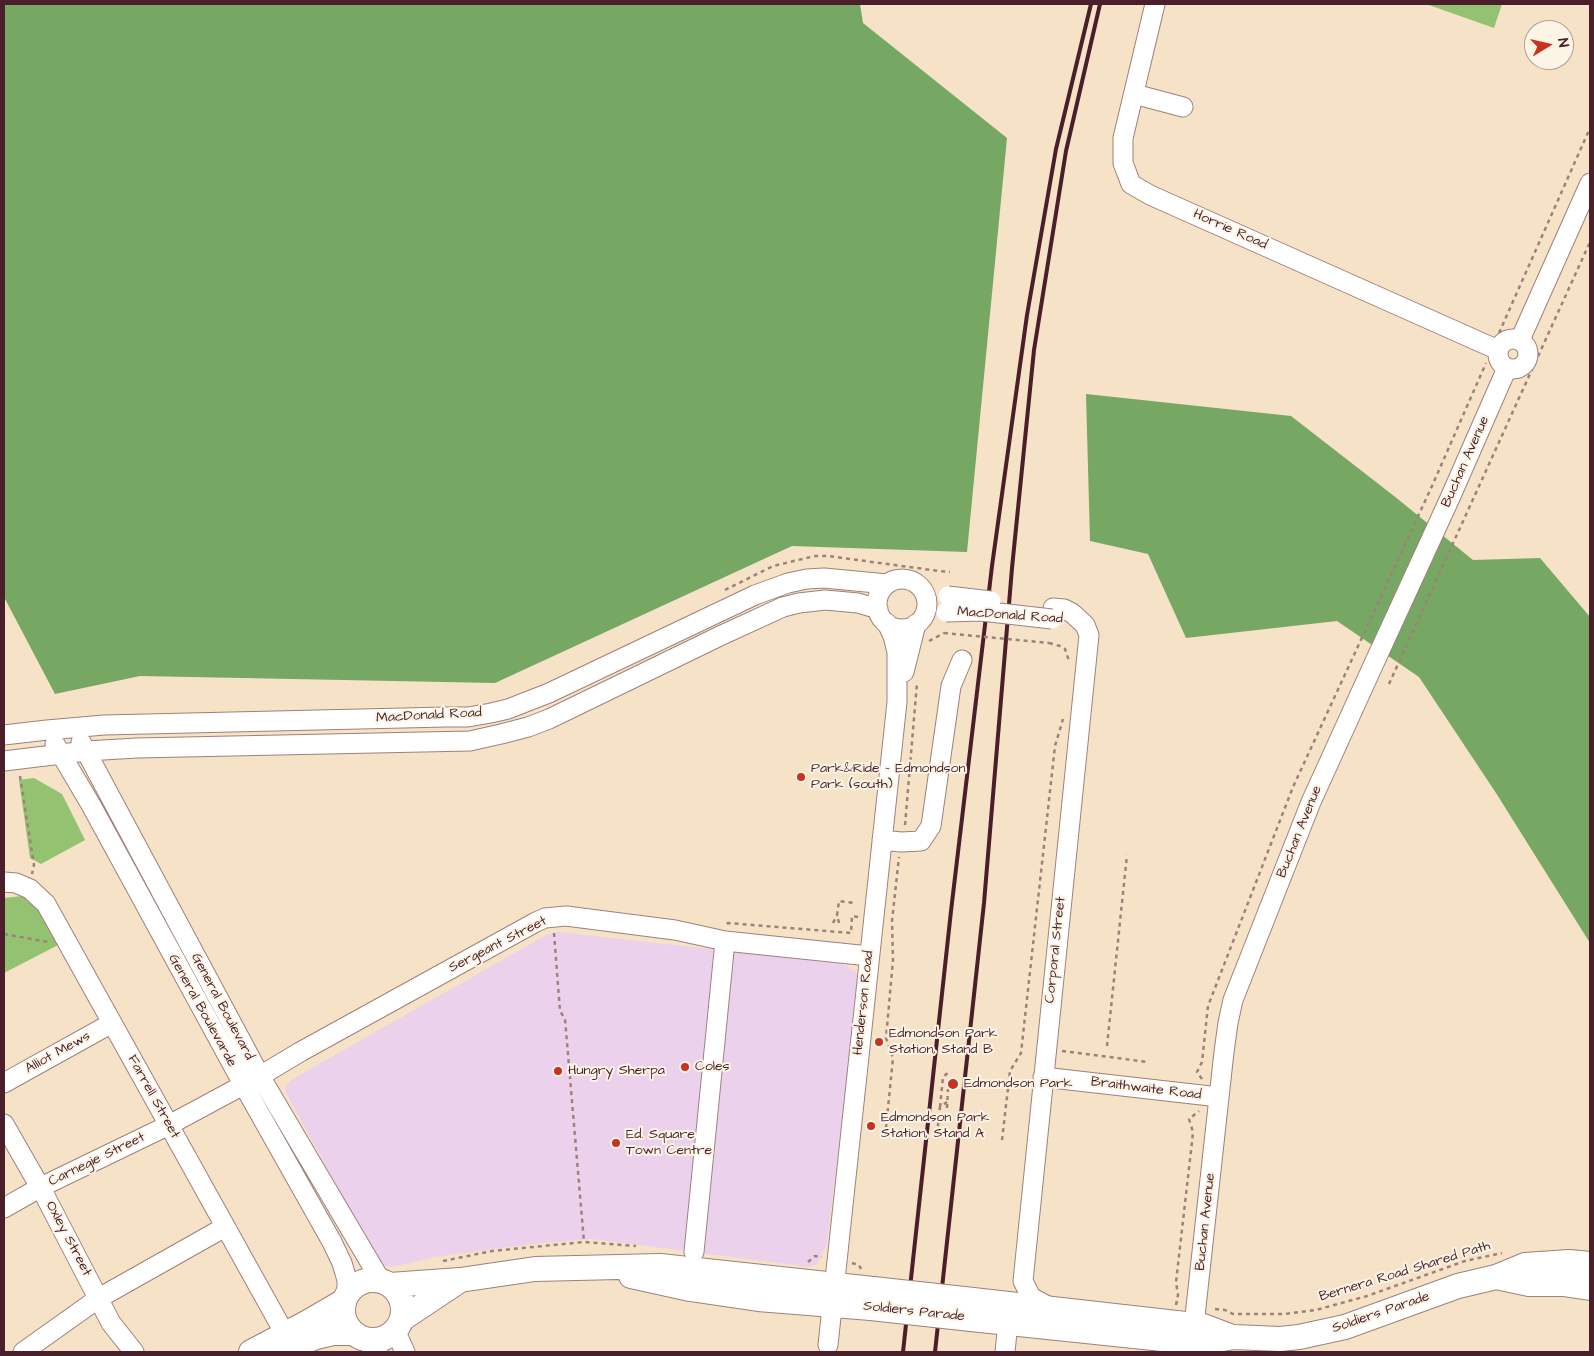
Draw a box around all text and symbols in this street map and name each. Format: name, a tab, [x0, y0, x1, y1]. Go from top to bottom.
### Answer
north arrow	[1524, 20, 1574, 70]
text: N	[1552, 37, 1573, 49]
street label: Horrie Road	[1190, 206, 1270, 254]
street label: Buchan Avenue	[1438, 414, 1494, 510]
street label: MacDonald Road	[957, 604, 1063, 628]
street label: MacDonald Road	[376, 705, 482, 727]
place label: Park&Ride - Edmondson Park (south)	[811, 761, 965, 794]
marker: Park&Ride - Edmondson Park (south)	[795, 771, 807, 783]
street label: Buchan Avenue	[1274, 783, 1326, 881]
street label: Corporal Street	[1042, 896, 1070, 1004]
street label: Sergeant Street	[446, 913, 550, 977]
street label: Henderson Road	[850, 950, 878, 1056]
street label: General Boulevard	[187, 951, 257, 1063]
street label: General Boulevarde	[164, 952, 240, 1070]
place label: Edmondson Park Station, Stand B	[889, 1026, 997, 1058]
street label: Alliot Mews	[22, 1028, 94, 1078]
marker: Edmondson Park Station, Stand B	[873, 1036, 885, 1048]
street label: Farrell Street	[123, 1052, 183, 1142]
place label: Coles	[695, 1059, 730, 1075]
marker: Coles	[679, 1061, 691, 1073]
place label: Hungry Sherpa	[568, 1063, 665, 1079]
marker: Hungry Sherpa	[552, 1065, 564, 1077]
street label: Braithwaite Road	[1090, 1074, 1202, 1104]
place label: Edmondson Park	[964, 1076, 1072, 1092]
marker: Edmondson Park	[946, 1077, 960, 1091]
place label: Edmondson Park Station, Stand A	[881, 1110, 989, 1142]
marker: Edmondson Park Station, Stand A	[865, 1120, 877, 1132]
place label: Ed. Square Town Centre	[626, 1127, 712, 1160]
street label: Carnegie Street	[46, 1129, 148, 1191]
marker: Ed. Square Town Centre	[610, 1137, 622, 1149]
street label: Buchan Avenue	[1193, 1172, 1219, 1272]
street label: Oxley Street	[41, 1199, 95, 1279]
street label: Bernera Road Shared Path	[1318, 1238, 1492, 1306]
street label: Soldiers Parade	[1330, 1288, 1432, 1338]
street label: Soldiers Parade	[862, 1298, 966, 1326]

